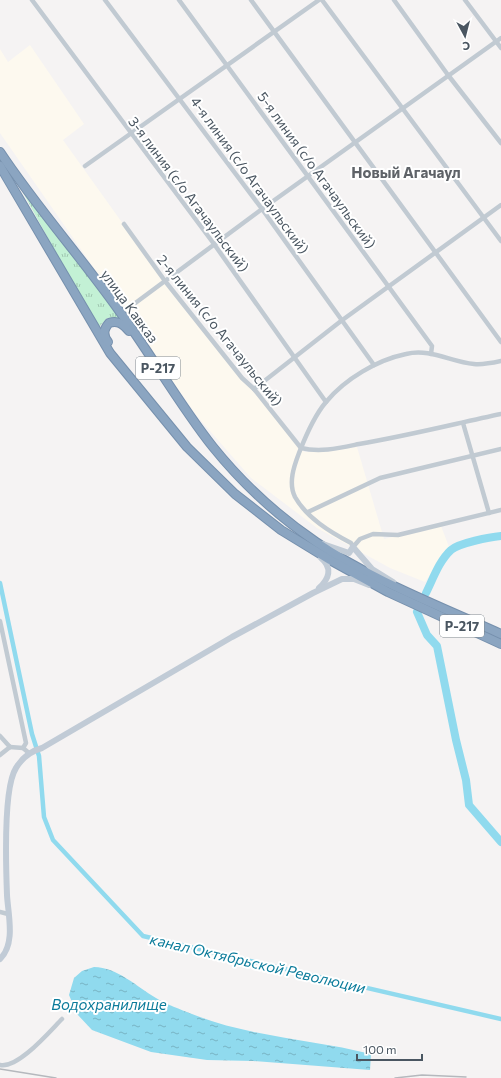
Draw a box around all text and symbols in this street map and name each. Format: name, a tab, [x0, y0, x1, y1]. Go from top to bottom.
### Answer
north arrow	[445, 16, 485, 56]
text: С	[461, 40, 471, 53]
street label: 5-я линия (с/о Агачаульский)	[254, 88, 380, 252]
street label: 4-я линия (с/о Агачаульский)	[187, 93, 313, 257]
street label: 3-я линия (с/о Агачаульский)	[125, 113, 253, 275]
district label: Новый Агачаул	[351, 163, 461, 181]
street label: 2-я линия (с/о Агачаульский)	[154, 251, 286, 409]
street label: улица Кавказ	[98, 266, 162, 346]
road number: Р-217	[136, 357, 180, 379]
road number: Р-217	[440, 615, 484, 637]
water label: канал Октябрьской Революции	[148, 929, 368, 997]
water label: Водохранилище	[51, 995, 167, 1013]
scale bar	[357, 1036, 422, 1062]
text: 100 m	[363, 1042, 397, 1056]

